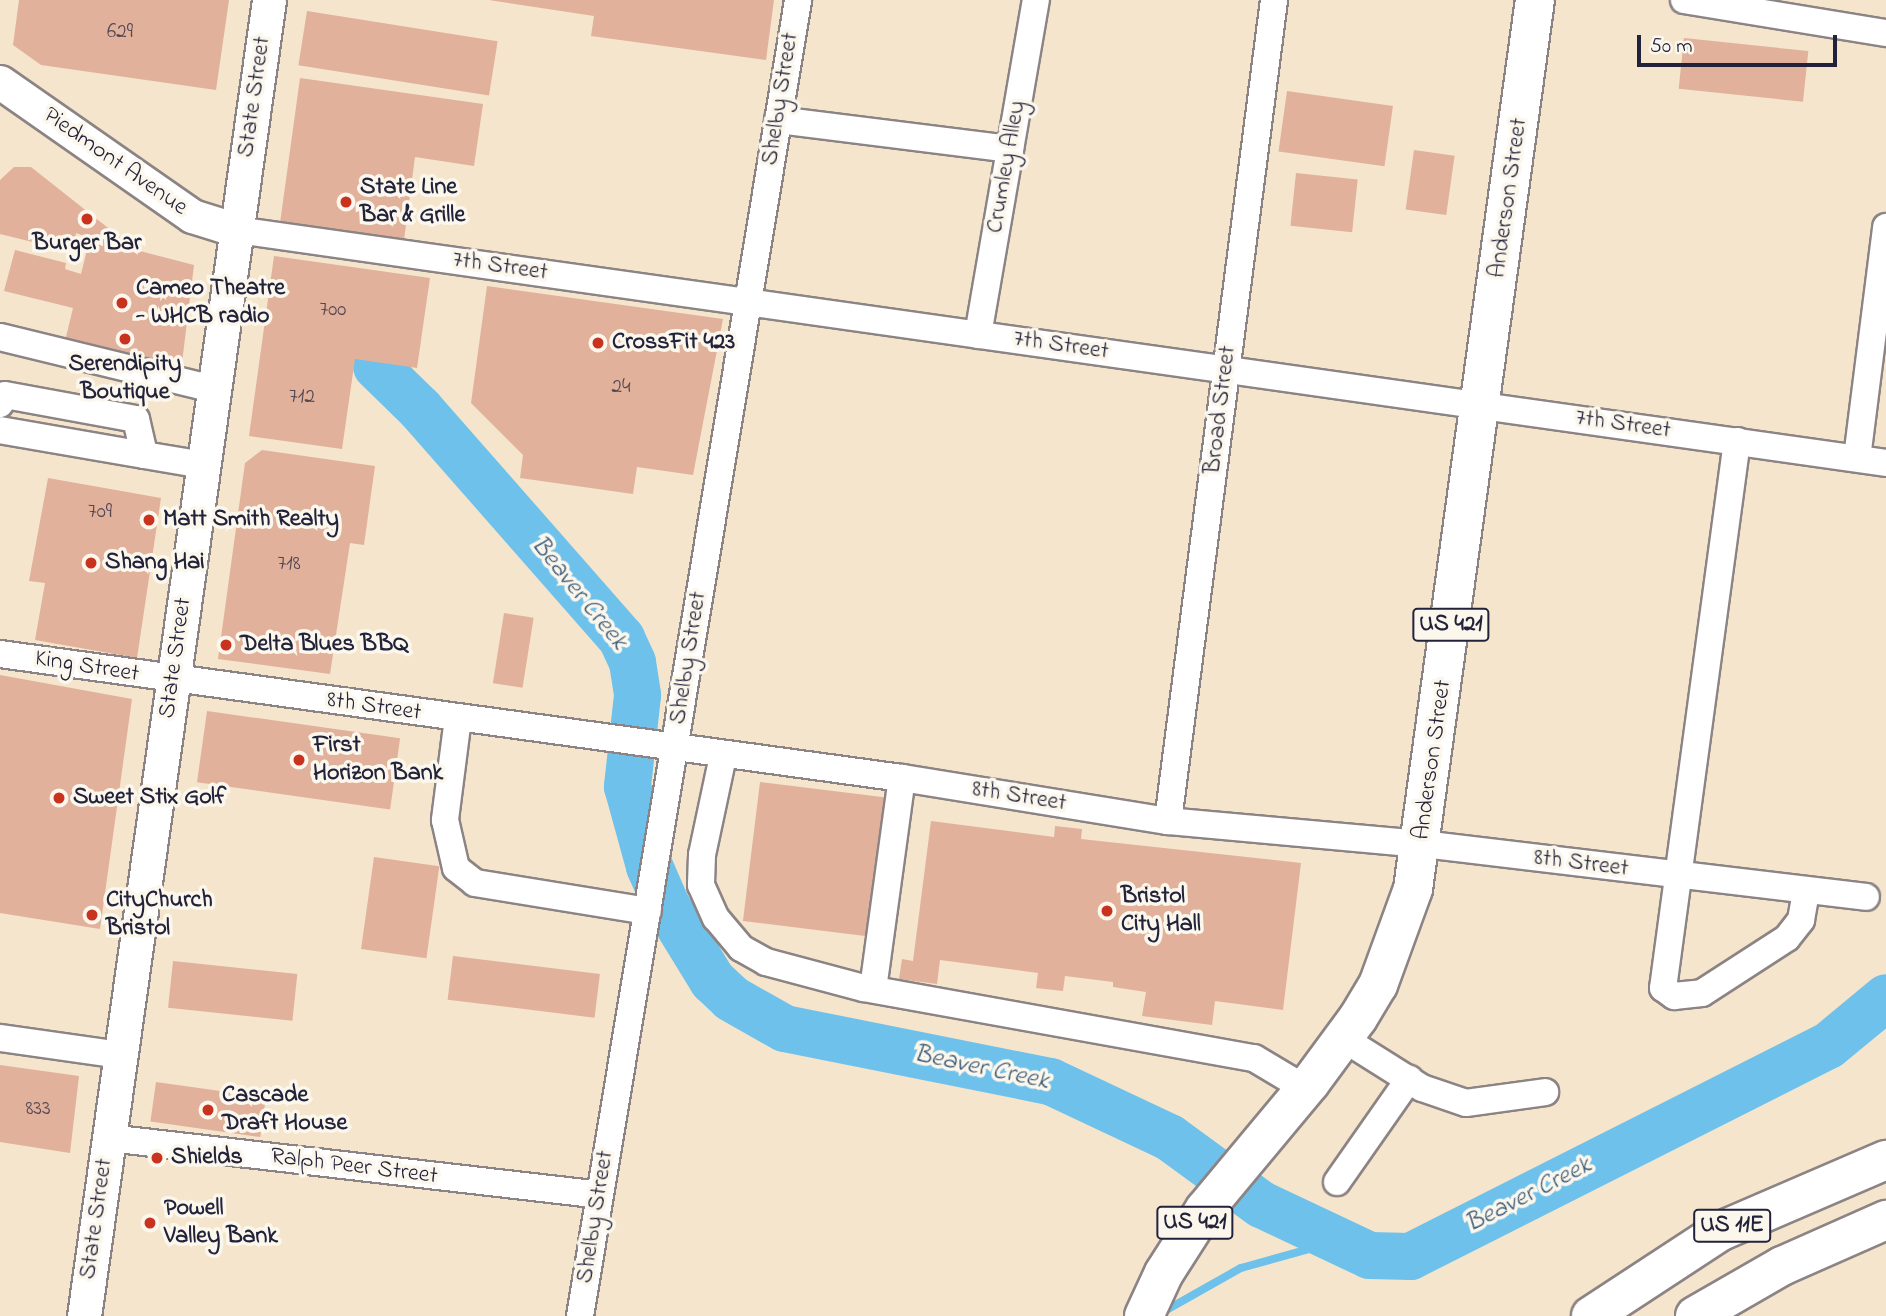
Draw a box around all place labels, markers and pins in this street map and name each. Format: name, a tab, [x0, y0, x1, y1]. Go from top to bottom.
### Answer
place label: State Line Bar & Grille	[360, 174, 465, 230]
marker: State Line Bar & Grille	[338, 194, 354, 210]
marker: Burger Bar	[79, 211, 95, 227]
place label: Burger Bar	[33, 230, 141, 258]
place label: Cameo Theatre - WHCB radio	[136, 275, 285, 331]
marker: Cameo Theatre - WHCB radio	[114, 295, 130, 311]
place label: CrossFit 423	[612, 329, 735, 357]
marker: Serendipity Boutique	[117, 331, 133, 347]
marker: CrossFit 423	[590, 335, 606, 351]
place label: Serendipity Boutique	[69, 351, 181, 407]
place label: Matt Smith Realty	[163, 506, 339, 534]
marker: Matt Smith Realty	[141, 512, 157, 528]
place label: Shang Hai	[105, 549, 205, 577]
marker: Shang Hai	[83, 555, 99, 571]
place label: Delta Blues BBQ	[240, 631, 409, 659]
marker: Delta Blues BBQ	[218, 637, 234, 653]
place label: First Horizon Bank	[313, 732, 443, 788]
marker: First Horizon Bank	[291, 752, 307, 768]
place label: Sweet Stix Golf	[73, 784, 226, 812]
marker: Sweet Stix Golf	[51, 790, 67, 806]
place label: Bristol City Hall	[1121, 883, 1201, 939]
place label: CityChurch Bristol	[106, 887, 213, 943]
marker: Bristol City Hall	[1099, 903, 1115, 919]
marker: CityChurch Bristol	[84, 907, 100, 923]
place label: Cascade Draft House	[222, 1082, 347, 1138]
marker: Cascade Draft House	[200, 1102, 216, 1118]
place label: Shields	[171, 1144, 243, 1172]
marker: Shields	[149, 1150, 165, 1166]
place label: Powell Valley Bank	[164, 1195, 278, 1251]
marker: Powell Valley Bank	[142, 1215, 158, 1231]

